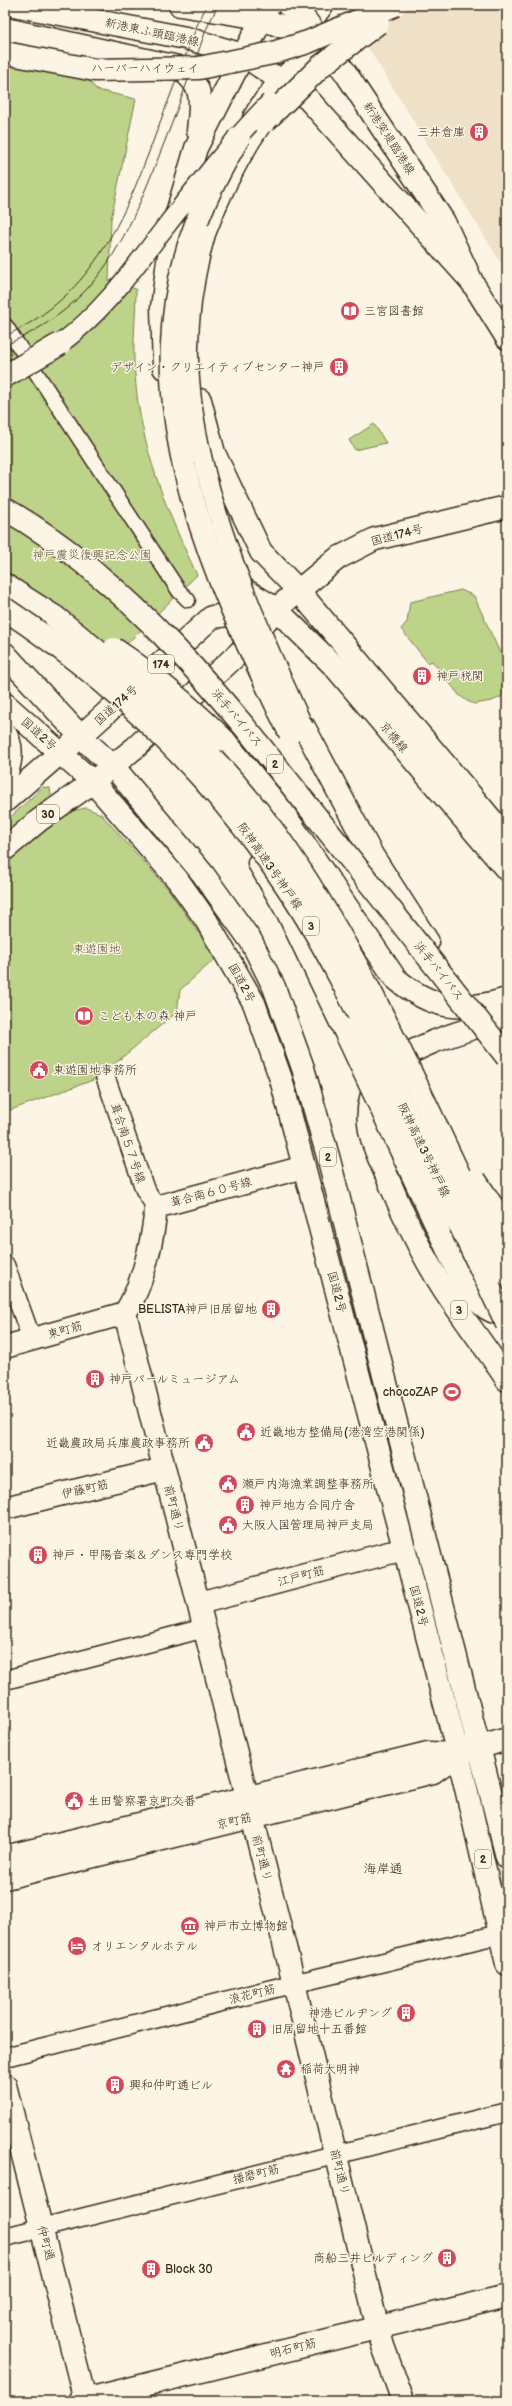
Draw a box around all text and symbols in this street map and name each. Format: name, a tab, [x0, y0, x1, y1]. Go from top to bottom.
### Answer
street label: 新港東ふ頭臨港線	[103, 15, 200, 50]
street label: ハーバーハイウェイ	[91, 61, 199, 76]
street label: 新港突堤臨港線	[359, 99, 418, 178]
building icon: 三井倉庫	[468, 121, 490, 143]
place label: 三井倉庫	[417, 125, 465, 140]
library icon: 三宮図書館	[339, 300, 361, 322]
place label: 三宮図書館	[364, 304, 424, 319]
building icon: デザイン・クリエイティブセンター神戸	[328, 356, 350, 378]
place label: デザイン・クリエイティブセンター神戸	[110, 360, 325, 375]
street label: 国道174号	[369, 521, 425, 550]
park label: 神戸震災復興記念公園	[32, 548, 152, 563]
road number: 174	[148, 655, 174, 673]
building icon: 神戸税関	[411, 665, 433, 687]
place label: 神戸税関	[436, 669, 484, 684]
street label: 国道174号	[91, 682, 141, 729]
street label: 浜手バイパス	[208, 686, 265, 751]
street label: 国道2号	[18, 714, 60, 754]
street label: 京橋線	[376, 719, 411, 756]
road number: 2	[267, 755, 283, 773]
road number: 30	[37, 805, 59, 823]
street label: 阪神高速3号神戸線	[234, 820, 305, 913]
road number: 3	[303, 917, 319, 935]
street label: 浜手バイパス	[411, 938, 467, 1004]
park label: 東遊園地	[73, 942, 121, 957]
street label: 国道2号	[225, 961, 259, 1006]
library icon: こども本の森 神戸	[73, 1005, 95, 1027]
place label: こども本の森 神戸	[98, 1009, 197, 1024]
public building icon: 東遊園地事務所	[28, 1059, 50, 1081]
place label: 東遊園地事務所	[53, 1063, 137, 1078]
street label: 阪神高速3号神戸線	[394, 1100, 453, 1200]
street label: 葺合南５７号線	[107, 1101, 148, 1185]
road number: 2	[320, 1148, 336, 1166]
street label: 葺合南６０号線	[169, 1174, 254, 1211]
street label: 国道2号	[324, 1269, 349, 1315]
building icon: BELISTA神戸旧居留地	[260, 1298, 282, 1320]
road number: 3	[451, 1301, 467, 1319]
place label: BELISTA神戸旧居留地	[138, 1302, 257, 1317]
street label: 東町筋	[46, 1318, 85, 1343]
building icon: 神戸パールミュージアム	[84, 1368, 106, 1390]
place label: 神戸パールミュージアム	[109, 1372, 240, 1387]
sports icon: chocoZAP	[441, 1381, 463, 1403]
place label: chocoZAP	[383, 1385, 438, 1400]
public building icon: 近畿地方整備局(港湾空港関係)	[235, 1421, 257, 1443]
place label: 近畿地方整備局(港湾空港関係)	[260, 1425, 425, 1440]
public building icon: 近畿農政局兵庫農政事務所	[193, 1432, 215, 1454]
place label: 近畿農政局兵庫農政事務所	[46, 1436, 190, 1451]
public building icon: 瀬戸内海漁業調整事務所	[217, 1473, 239, 1495]
street label: 伊藤町筋	[60, 1477, 110, 1502]
place label: 瀬戸内海漁業調整事務所	[242, 1477, 374, 1492]
street label: 前町通り	[160, 1483, 187, 1533]
building icon: 神戸地方合同庁舎	[234, 1494, 256, 1516]
place label: 神戸地方合同庁舎	[259, 1498, 355, 1513]
public building icon: 大阪入国管理局神戸支局	[217, 1514, 239, 1536]
place label: 大阪入国管理局神戸支局	[242, 1518, 374, 1533]
building icon: 神戸・甲陽音楽＆ダンス専門学校	[27, 1544, 49, 1566]
place label: 神戸・甲陽音楽＆ダンス専門学校	[52, 1548, 232, 1563]
street label: 江戸町筋	[276, 1563, 326, 1590]
street label: 国道2号	[406, 1583, 431, 1629]
public building icon: 生田警察署京町交番	[63, 1790, 85, 1812]
place label: 生田警察署京町交番	[88, 1794, 196, 1809]
street label: 京町筋	[215, 1810, 253, 1833]
street label: 前町通り	[248, 1833, 275, 1883]
road number: 2	[475, 1850, 491, 1868]
district label: 海岸通	[363, 1861, 403, 1877]
museum icon: 神戸市立博物館	[179, 1915, 201, 1937]
place label: 神戸市立博物館	[204, 1919, 288, 1934]
hotel icon: オリエンタルホテル	[66, 1935, 88, 1957]
place label: オリエンタルホテル	[91, 1939, 198, 1954]
street label: 浪花町筋	[227, 1981, 277, 2008]
building icon: 神港ビルヂング	[395, 2002, 417, 2024]
place label: 神港ビルヂング	[308, 2006, 392, 2021]
building icon: 旧居留地十五番館	[246, 2018, 268, 2040]
place label: 旧居留地十五番館	[271, 2022, 367, 2037]
temple icon: 稲荷大明神	[275, 2058, 297, 2080]
place label: 稲荷大明神	[300, 2062, 360, 2077]
building icon: 興和仲町通ビル	[104, 2074, 126, 2096]
place label: 興和仲町通ビル	[129, 2078, 213, 2093]
street label: 前町通り	[326, 2147, 353, 2197]
street label: 播磨町筋	[231, 2161, 281, 2188]
street label: 仲町通	[34, 2224, 57, 2262]
building icon: 商船三井ビルディング	[436, 2247, 458, 2269]
place label: 商船三井ビルディング	[313, 2251, 433, 2266]
building icon: Block 30	[140, 2258, 162, 2280]
place label: Block 30	[165, 2262, 213, 2277]
street label: 明石町筋	[268, 2335, 318, 2362]

